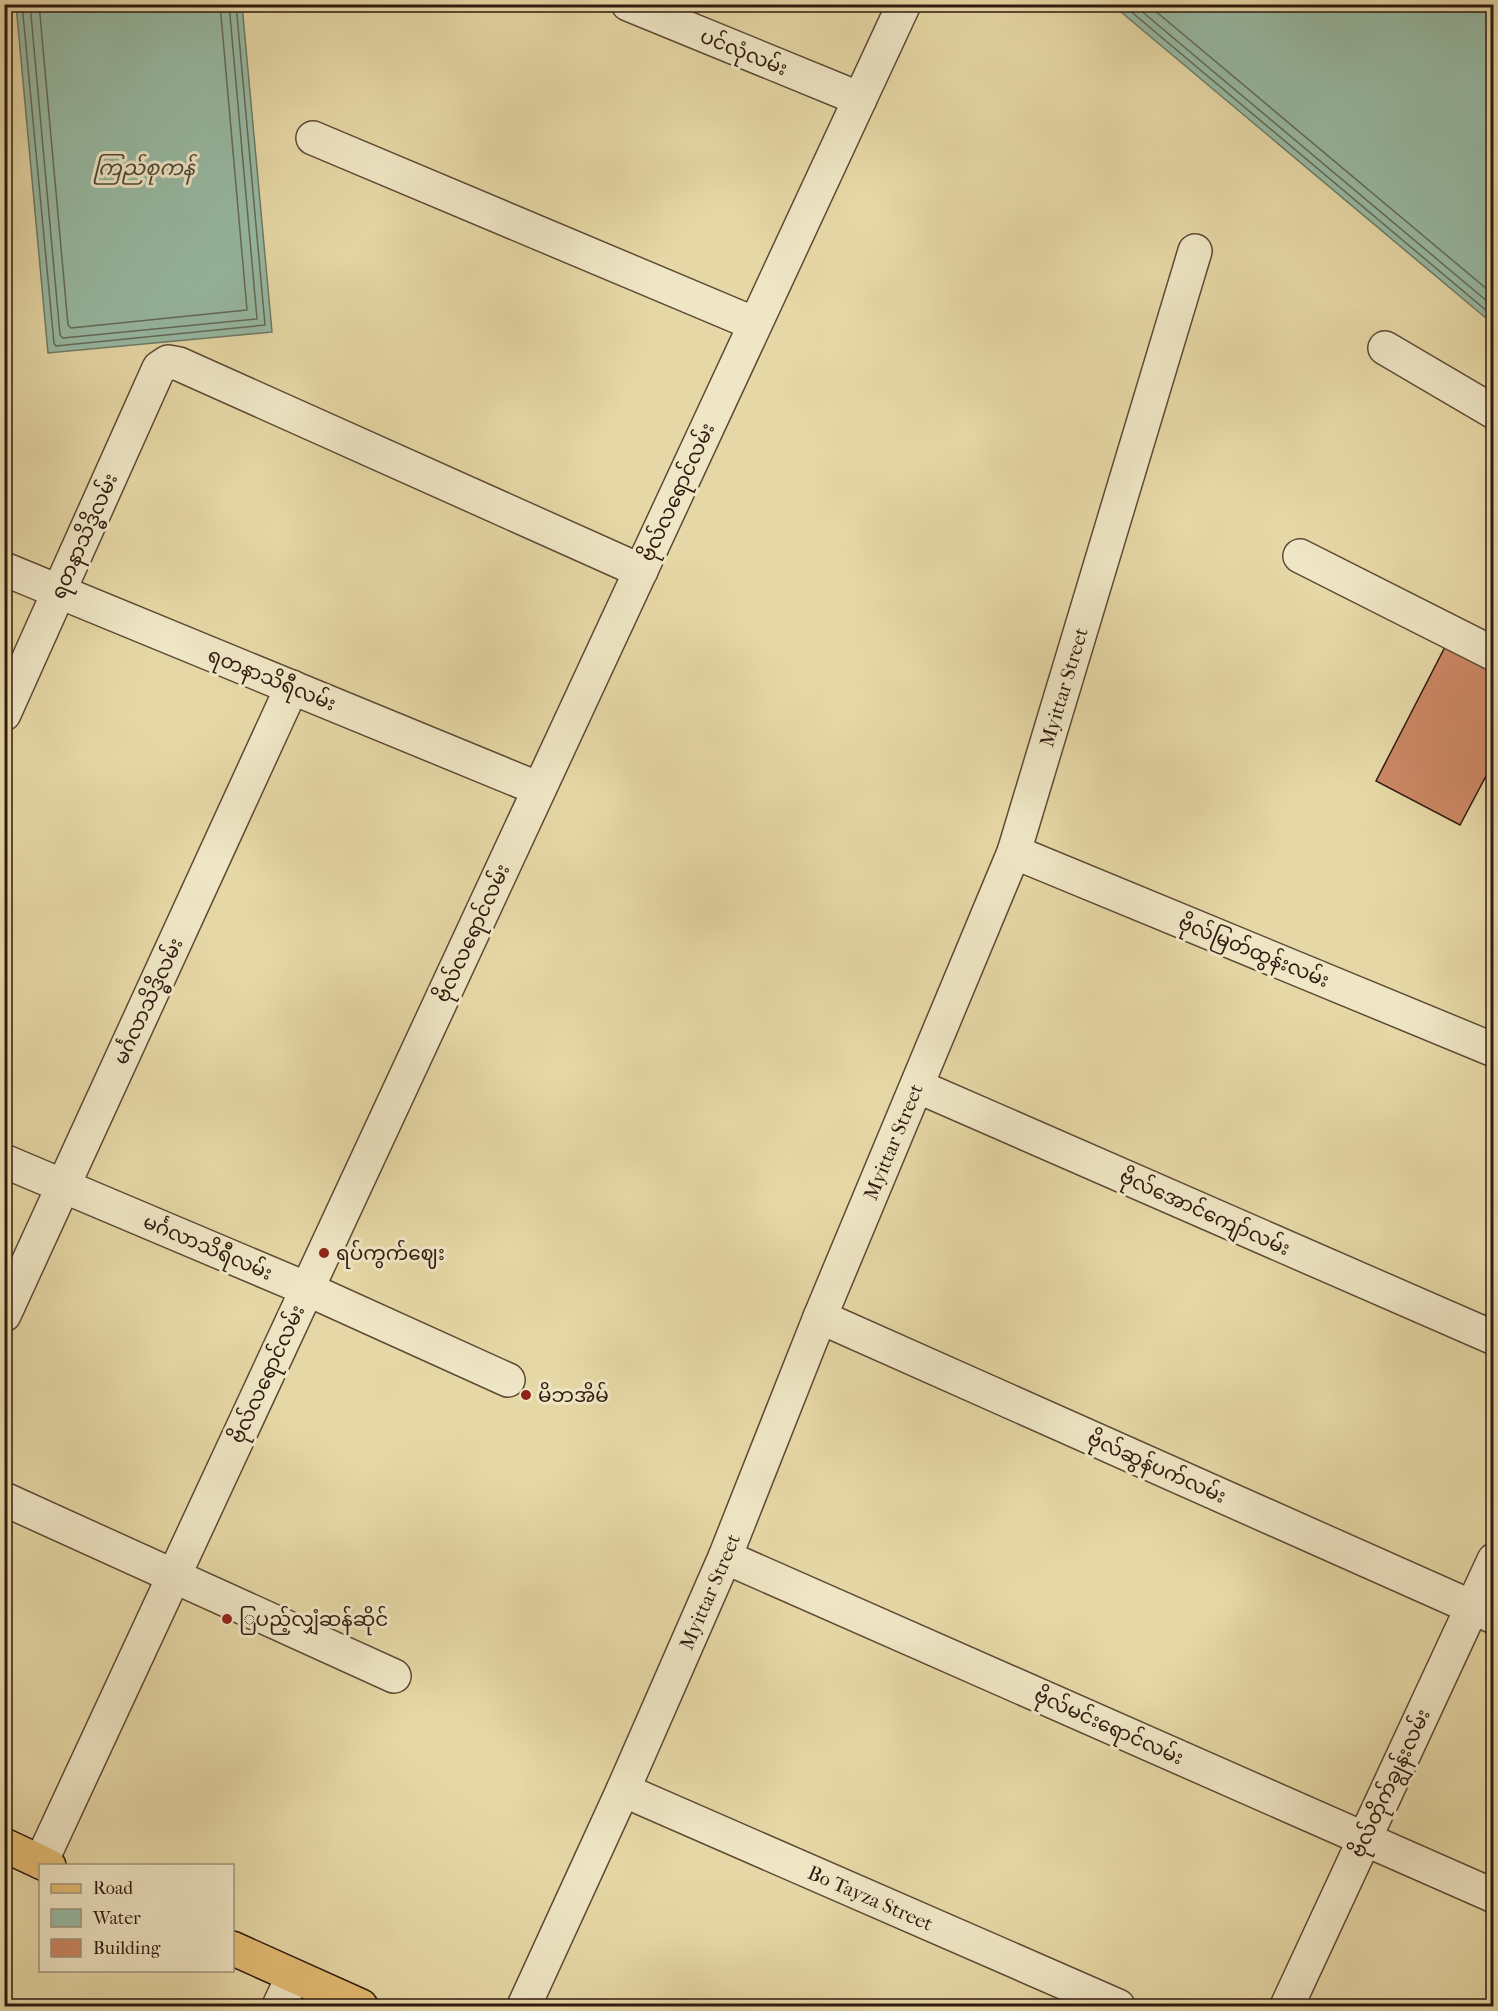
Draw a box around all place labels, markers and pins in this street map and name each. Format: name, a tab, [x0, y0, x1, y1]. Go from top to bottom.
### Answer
place label: ရပ်ကွက်ဈေး	[336, 1239, 445, 1269]
marker: ရပ်ကွက်ဈေး	[317, 1246, 331, 1260]
place label: မိဘအိမ်	[538, 1381, 609, 1407]
marker: မိဘအိမ်	[519, 1388, 533, 1402]
place label: ြပည့်လျှံဆန်ဆိုင်	[239, 1605, 388, 1636]
marker: ြပည့်လျှံဆန်ဆိုင်	[220, 1612, 234, 1626]

